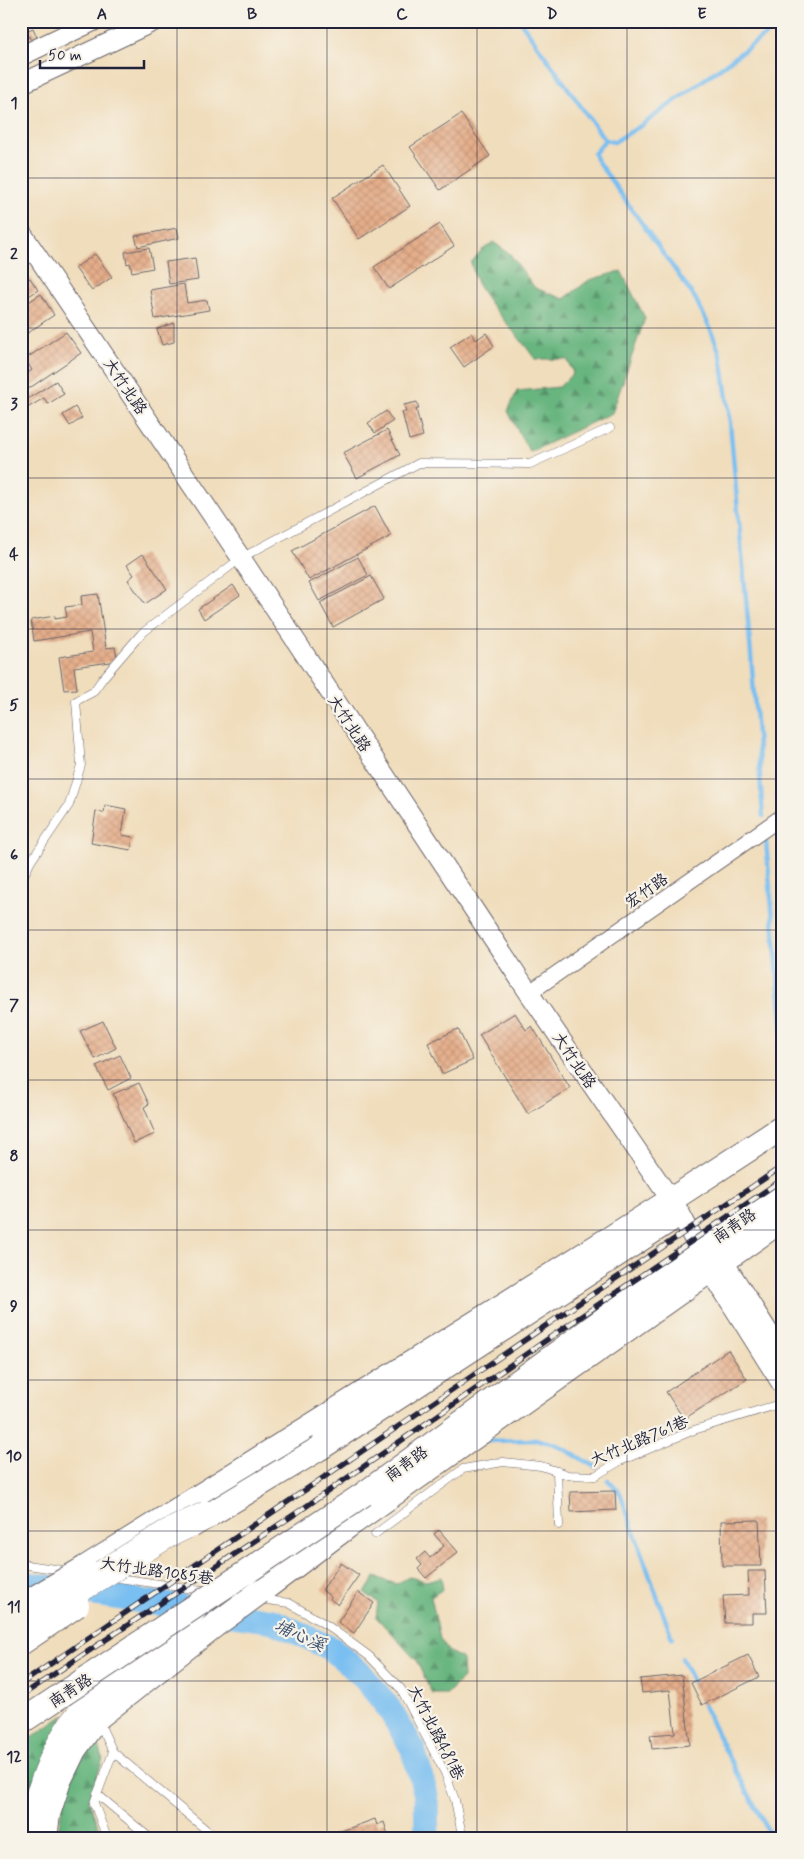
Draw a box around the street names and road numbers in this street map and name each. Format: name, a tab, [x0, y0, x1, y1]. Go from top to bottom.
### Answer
street label: 大竹北路	[98, 354, 151, 419]
street label: 大竹北路	[323, 691, 375, 756]
street label: 宏竹路	[621, 869, 673, 914]
street label: 大竹北路	[547, 1028, 600, 1093]
street label: 南青路	[709, 1204, 761, 1248]
street label: 大竹北路761巷	[587, 1411, 692, 1472]
street label: 南青路	[381, 1442, 432, 1487]
street label: 大竹北路1085巷	[99, 1553, 215, 1590]
street label: 南青路	[45, 1669, 97, 1713]
street label: 大竹北路481巷	[403, 1681, 469, 1784]

